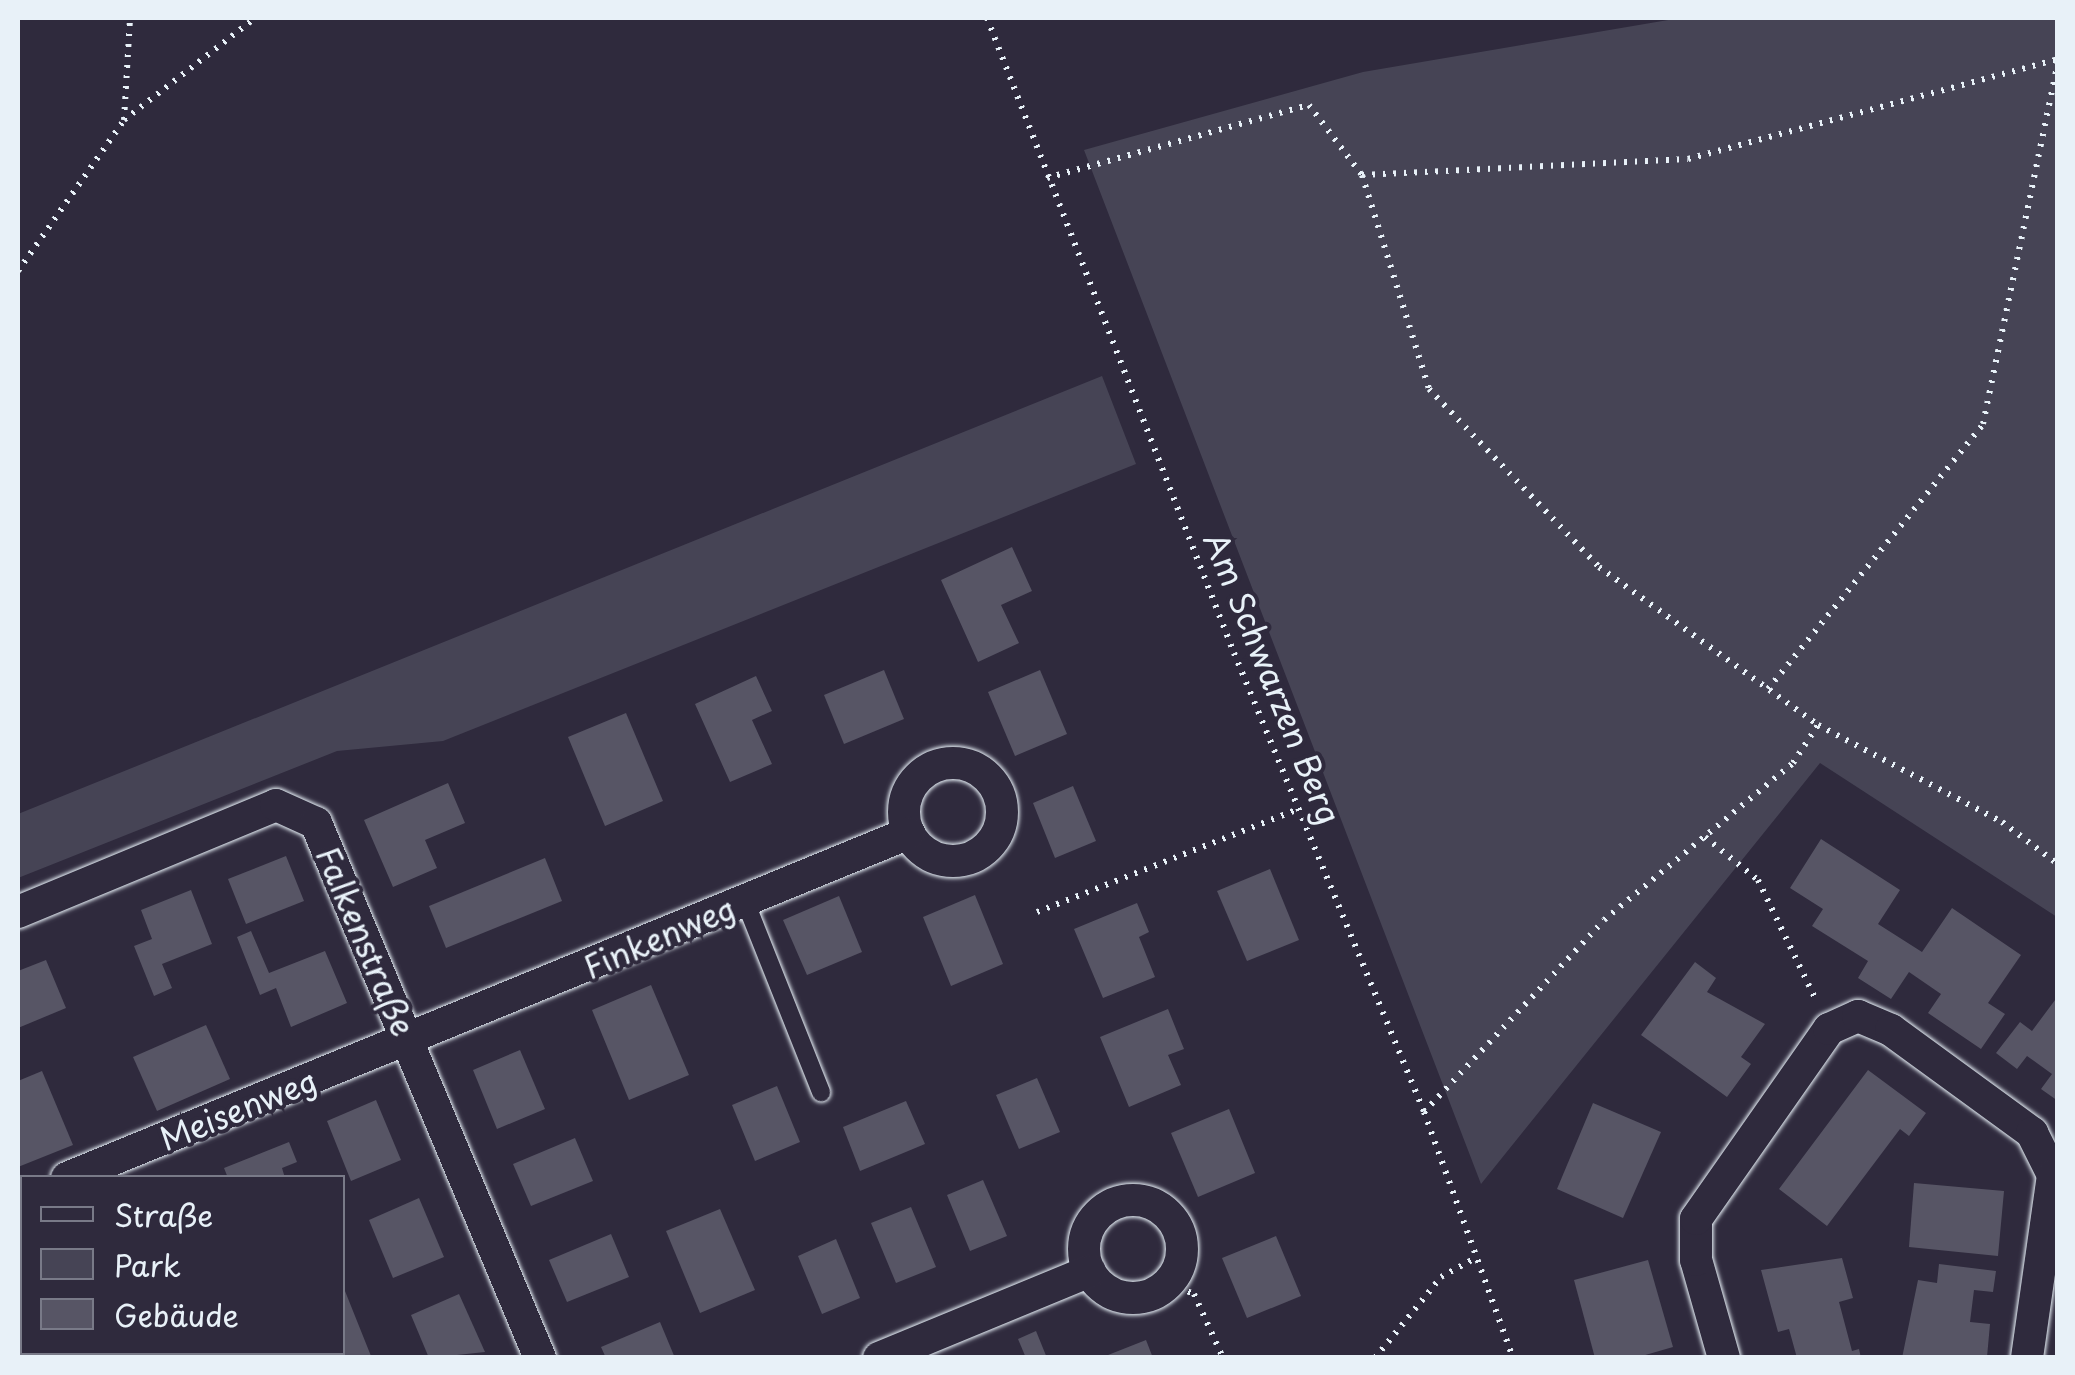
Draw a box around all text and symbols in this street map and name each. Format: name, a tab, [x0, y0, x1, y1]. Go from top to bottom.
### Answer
street label: Am Schwarzen Berg	[1197, 527, 1349, 829]
street label: Falkenstraße	[309, 841, 423, 1041]
street label: Finkenweg	[577, 888, 741, 986]
street label: Meisenweg	[154, 1060, 322, 1158]
legend	[20, 1175, 345, 1355]
text: Straße	[114, 1192, 213, 1237]
text: Park	[114, 1242, 181, 1287]
text: Gebäude	[114, 1292, 239, 1337]

